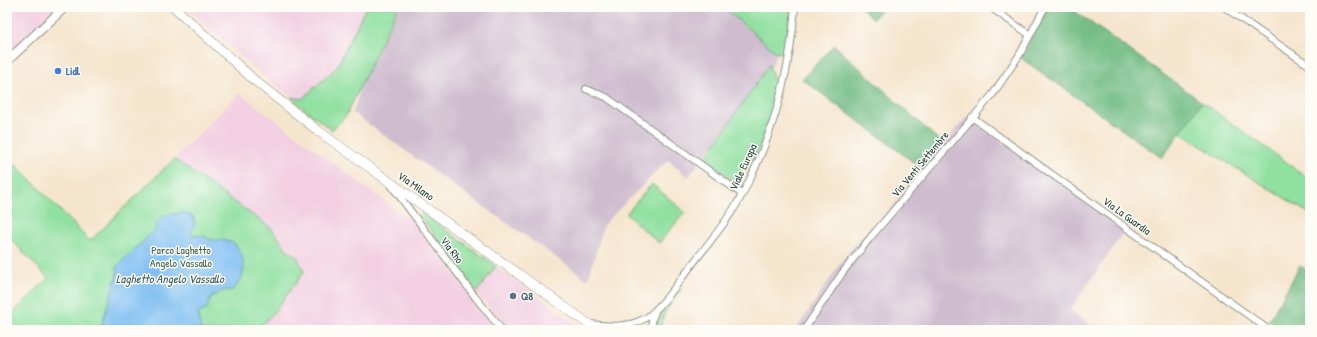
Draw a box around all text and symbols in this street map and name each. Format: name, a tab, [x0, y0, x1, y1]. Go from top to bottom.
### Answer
place label: Lidl	[66, 64, 81, 78]
marker: Lidl	[53, 66, 63, 76]
street label: Via Venti Settembre	[888, 128, 952, 200]
street label: Viale Europa	[726, 141, 760, 193]
street label: Via Milano	[395, 168, 437, 204]
street label: Via La Guardia	[1100, 194, 1154, 238]
street label: Via Rho	[438, 234, 467, 266]
park label: Parco Laghetto Angelo Vassallo	[150, 243, 213, 270]
water label: Laghetto Angelo Vassallo	[116, 270, 225, 287]
place label: Q8	[521, 289, 533, 303]
marker: Q8	[508, 291, 518, 301]

